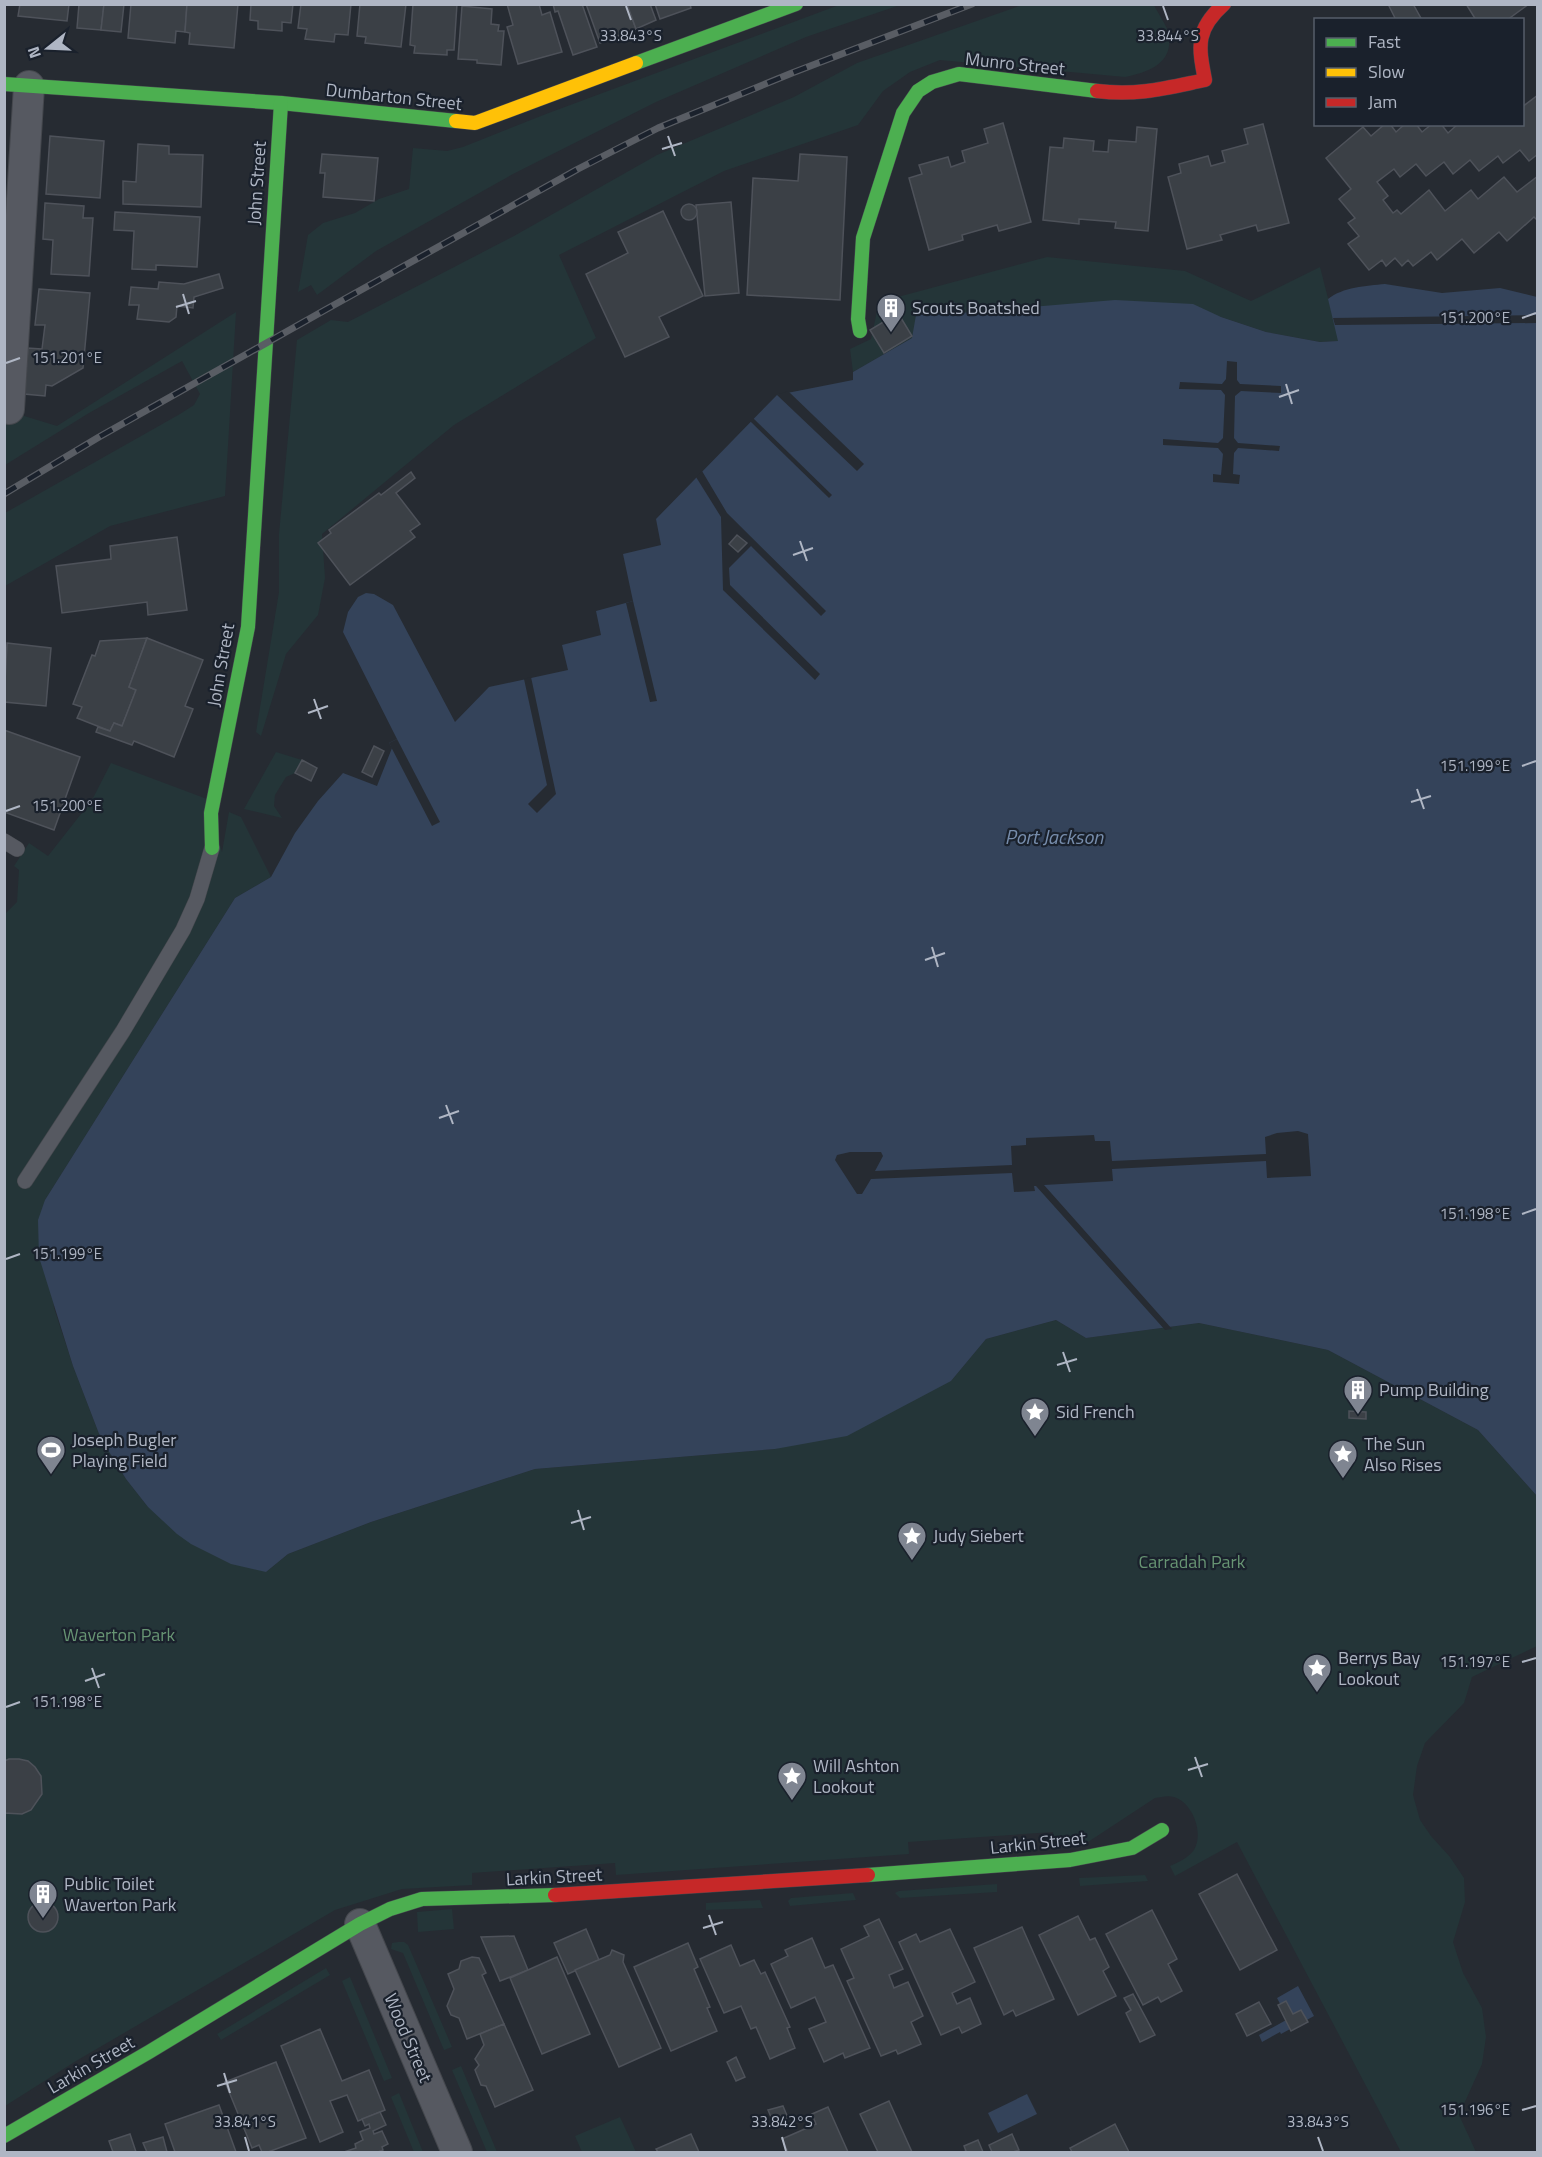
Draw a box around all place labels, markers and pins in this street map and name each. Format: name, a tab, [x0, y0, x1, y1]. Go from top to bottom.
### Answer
building icon: Scouts Boatshed	[875, 292, 907, 334]
place label: Scouts Boatshed	[912, 294, 1040, 321]
building icon: Pump Building	[1342, 1374, 1374, 1416]
place label: Pump Building	[1379, 1376, 1489, 1403]
place icon: Sid French	[1019, 1396, 1051, 1438]
place label: Sid French	[1056, 1398, 1135, 1425]
place label: Joseph Bugler Playing Field	[72, 1426, 177, 1474]
place label: The Sun Also Rises	[1364, 1430, 1442, 1478]
sports icon: Joseph Bugler Playing Field	[35, 1434, 67, 1476]
place icon: The Sun Also Rises	[1327, 1438, 1359, 1480]
place icon: Judy Siebert	[896, 1520, 928, 1562]
place label: Judy Siebert	[933, 1522, 1025, 1549]
place label: Berrys Bay Lookout	[1338, 1644, 1421, 1692]
place icon: Berrys Bay Lookout	[1301, 1652, 1333, 1694]
place label: Will Ashton Lookout	[813, 1752, 899, 1800]
place icon: Will Ashton Lookout	[776, 1760, 808, 1802]
place label: Public Toilet Waverton Park	[64, 1870, 177, 1918]
building icon: Public Toilet Waverton Park	[27, 1878, 59, 1920]

